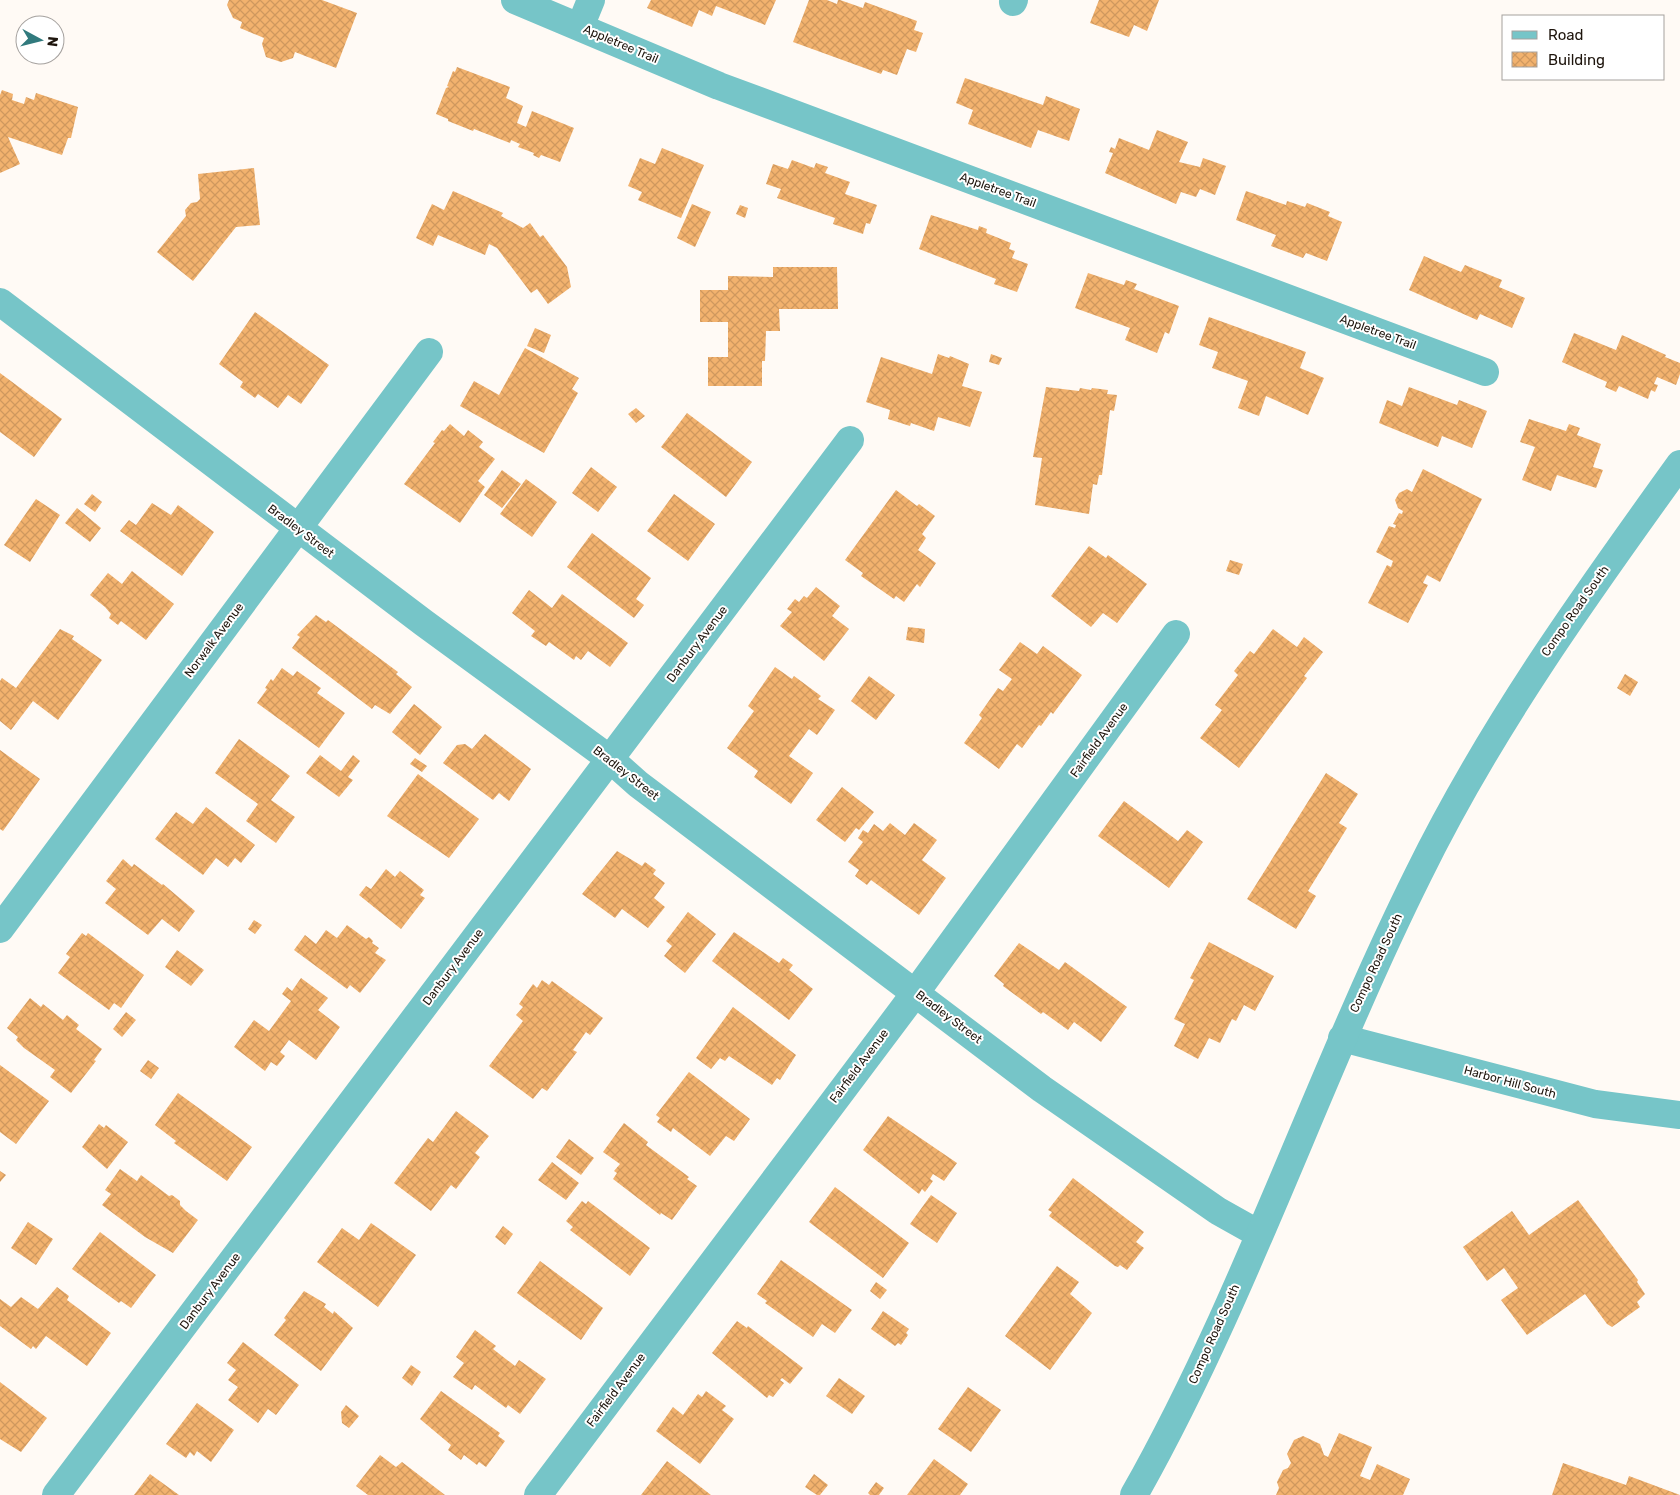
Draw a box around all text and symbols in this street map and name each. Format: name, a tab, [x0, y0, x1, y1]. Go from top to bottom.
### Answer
north arrow	[15, 15, 65, 65]
legend	[1502, 15, 1665, 80]
street label: Appletree Trail	[581, 22, 661, 66]
text: Road	[1548, 26, 1584, 44]
text: N	[43, 35, 61, 48]
text: Building	[1548, 51, 1605, 69]
street label: Appletree Trail	[958, 170, 1038, 210]
street label: Appletree Trail	[1338, 312, 1418, 352]
street label: Bradley Street	[265, 501, 337, 561]
street label: Compo Road South	[1538, 563, 1612, 659]
street label: Norwalk Avenue	[181, 600, 247, 680]
street label: Danbury Avenue	[664, 603, 730, 685]
street label: Fairfield Avenue	[1067, 700, 1131, 780]
street label: Bradley Street	[590, 743, 662, 803]
street label: Compo Road South	[1347, 911, 1405, 1015]
street label: Danbury Avenue	[420, 926, 486, 1008]
street label: Bradley Street	[913, 987, 985, 1047]
street label: Fairfield Avenue	[827, 1026, 891, 1106]
street label: Harbor Hill South	[1462, 1063, 1558, 1101]
street label: Danbury Avenue	[177, 1250, 243, 1332]
street label: Compo Road South	[1186, 1282, 1242, 1386]
street label: Fairfield Avenue	[584, 1350, 648, 1430]

